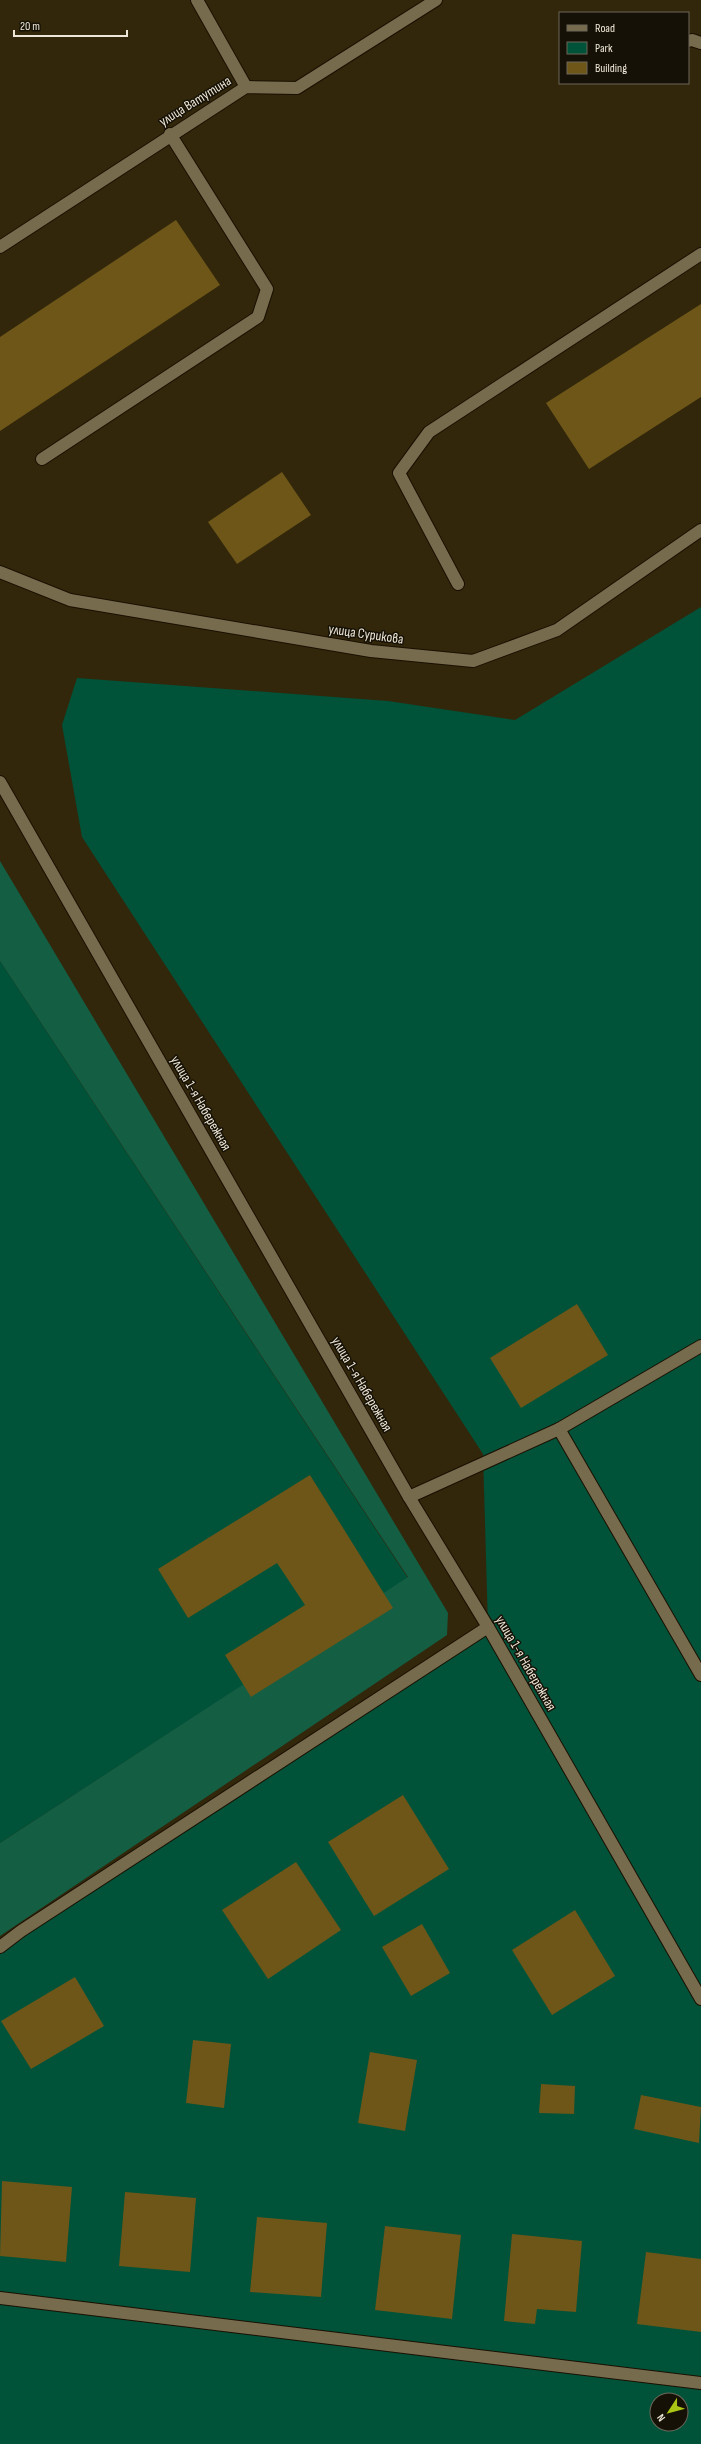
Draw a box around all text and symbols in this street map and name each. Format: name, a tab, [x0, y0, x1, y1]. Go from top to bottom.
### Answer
scale bar	[14, 12, 127, 38]
legend	[559, 12, 689, 84]
text: 20 m	[20, 19, 40, 34]
text: Road	[595, 21, 615, 36]
text: Park	[595, 41, 613, 56]
text: Building	[595, 61, 627, 76]
street label: улица Ватутина	[156, 72, 234, 130]
street label: улица Сурикова	[327, 620, 405, 648]
street label: улица 1-я Набережная	[167, 1052, 235, 1154]
street label: улица 1-я Набережная	[328, 1333, 396, 1435]
street label: улица 1-я Набережная	[492, 1612, 560, 1714]
north arrow	[649, 2392, 689, 2432]
text: N	[654, 2411, 668, 2424]

